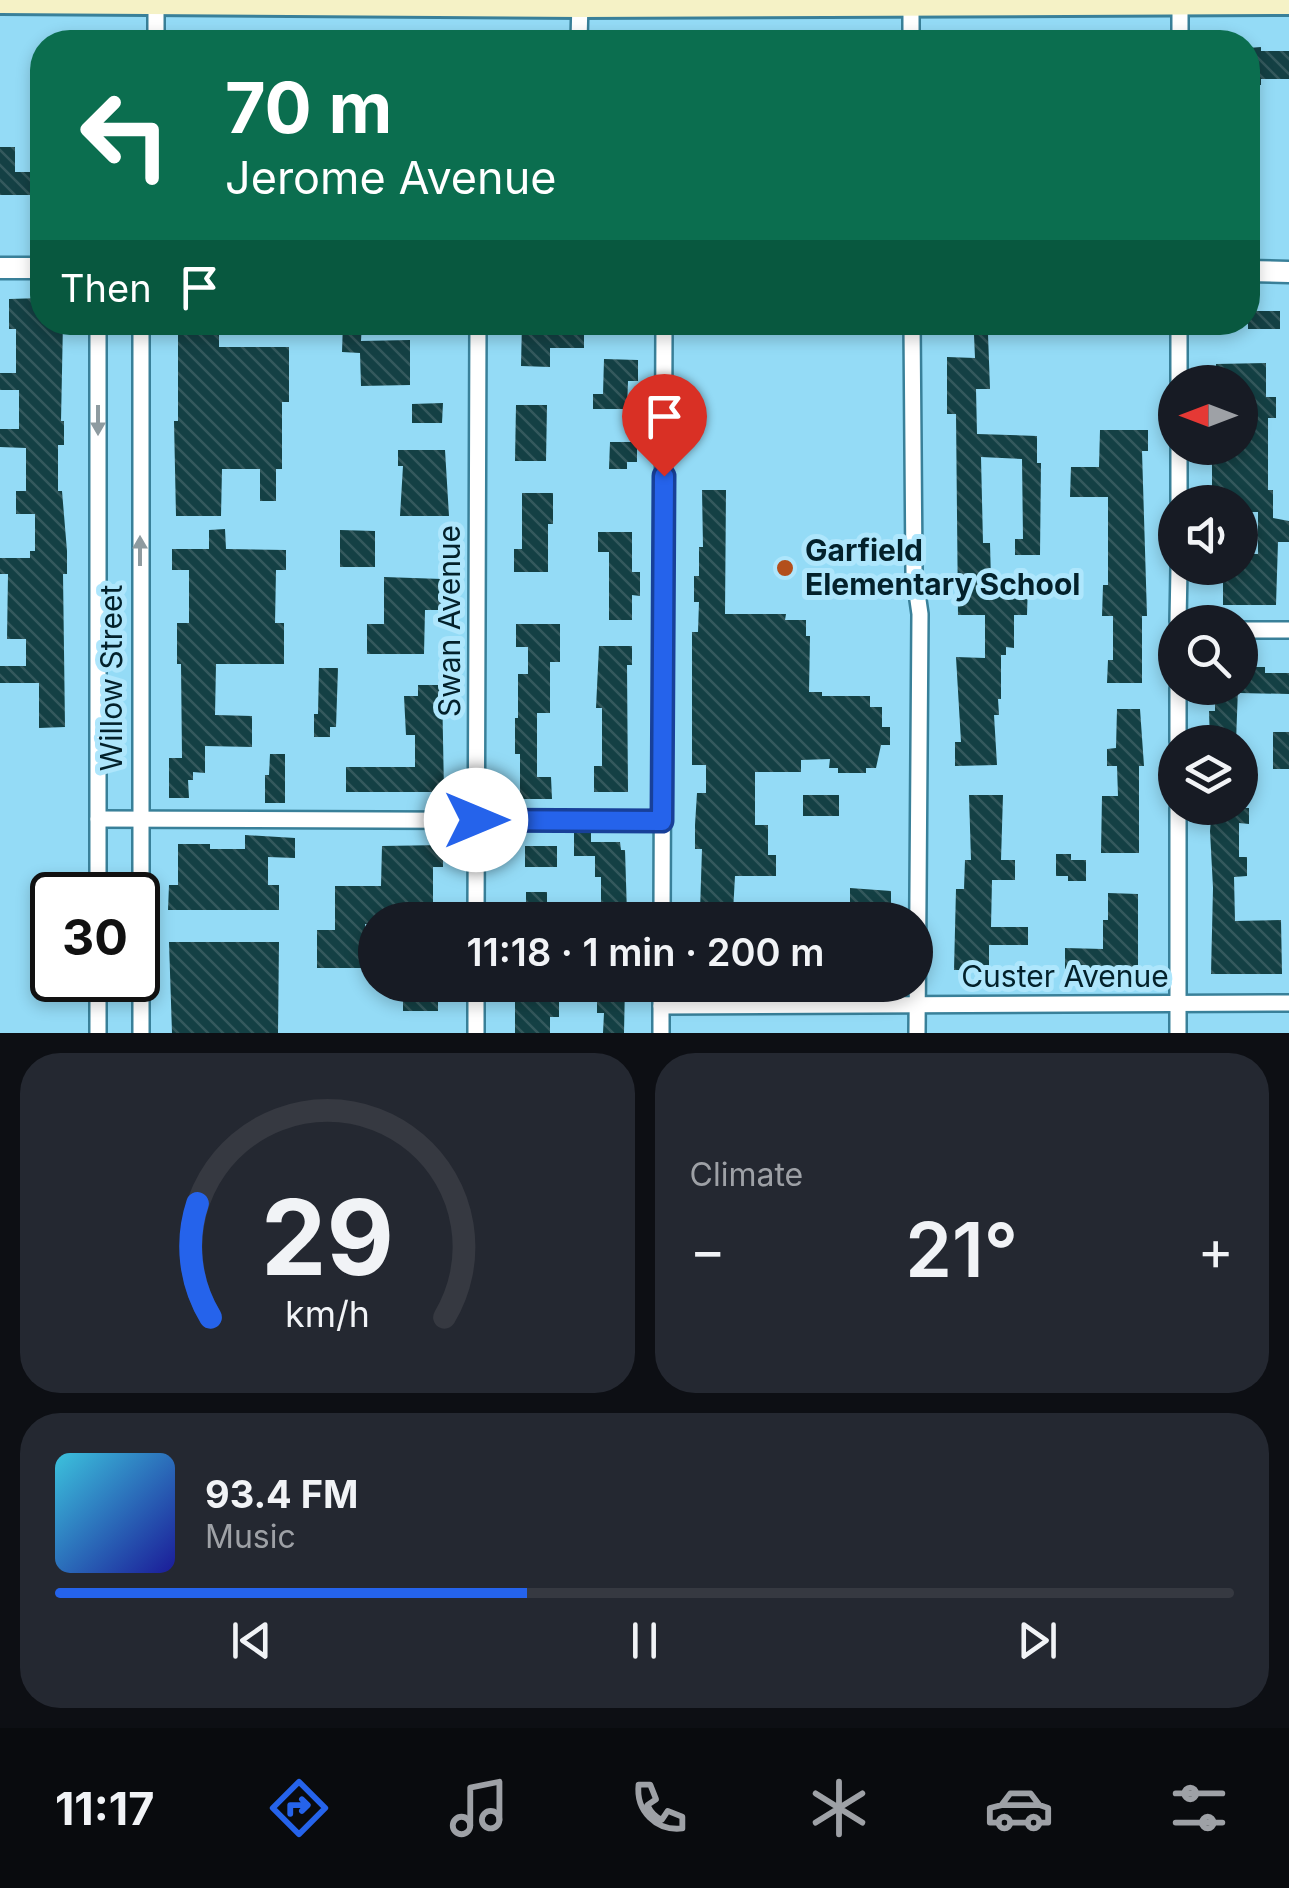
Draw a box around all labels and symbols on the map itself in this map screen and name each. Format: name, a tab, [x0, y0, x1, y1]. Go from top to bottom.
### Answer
north arrow	[1158, 365, 1258, 465]
pin	[622, 374, 707, 477]
one-way arrow	[90, 405, 106, 436]
street label: Swan Avenue	[431, 525, 467, 717]
place label: Garfield Elementary School	[805, 532, 1080, 602]
one-way arrow	[132, 534, 148, 566]
marker: Garfield Elementary School	[774, 557, 796, 579]
street label: Willow Street	[93, 585, 129, 771]
position arrow	[424, 768, 528, 872]
speed limit sign: 30	[30, 872, 160, 1002]
street label: Custer Avenue	[961, 958, 1169, 994]

